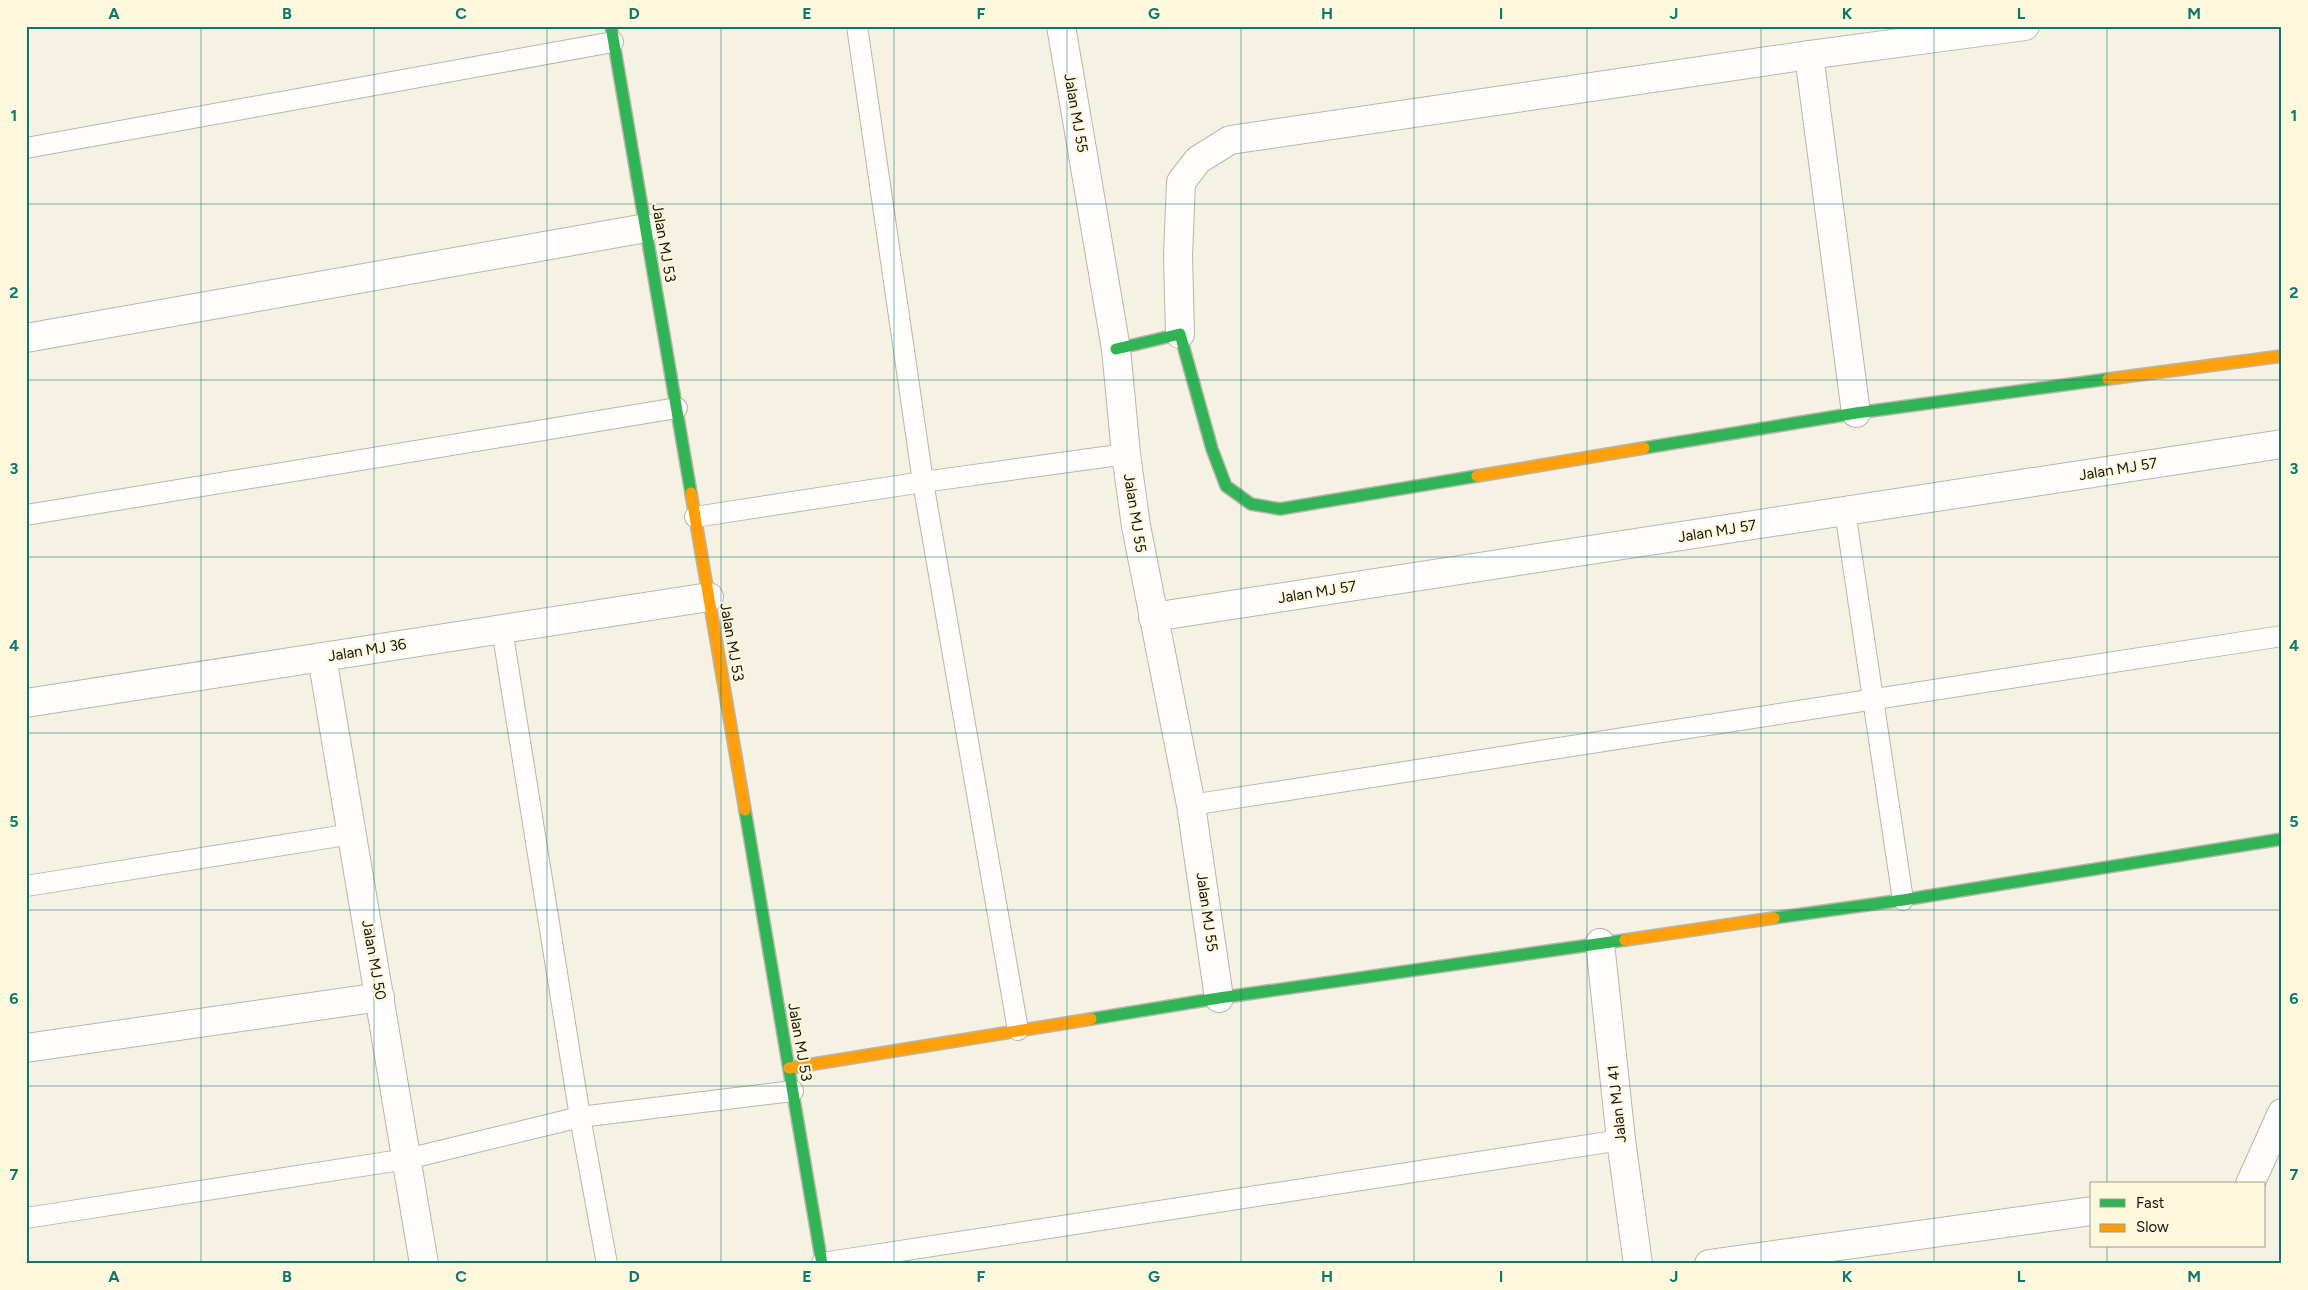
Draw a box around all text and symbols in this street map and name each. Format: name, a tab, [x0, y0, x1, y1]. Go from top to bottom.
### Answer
text: A	[108, 4, 120, 23]
text: B	[282, 4, 292, 23]
text: C	[455, 4, 467, 23]
text: D	[628, 4, 640, 23]
text: E	[802, 4, 812, 23]
text: F	[977, 4, 986, 23]
text: G	[1148, 4, 1160, 23]
text: H	[1321, 4, 1333, 23]
text: I	[1499, 4, 1503, 23]
text: J	[1670, 4, 1678, 23]
text: K	[1842, 4, 1853, 23]
text: L	[2017, 4, 2026, 23]
text: M	[2187, 4, 2201, 23]
street label: Jalan MJ 55	[1060, 72, 1092, 154]
text: 1	[11, 106, 17, 125]
text: 1	[2291, 106, 2297, 125]
street label: Jalan MJ 53	[648, 202, 680, 284]
text: 2	[9, 283, 19, 302]
text: 2	[2289, 283, 2299, 302]
street label: Jalan MJ 57	[2077, 454, 2159, 484]
text: 3	[10, 459, 19, 478]
text: 3	[2290, 459, 2299, 478]
street label: Jalan MJ 55	[1120, 472, 1150, 554]
street label: Jalan MJ 57	[1676, 516, 1758, 546]
street label: Jalan MJ 57	[1276, 577, 1358, 607]
street label: Jalan MJ 53	[716, 601, 748, 683]
street label: Jalan MJ 36	[326, 635, 408, 665]
text: 4	[9, 636, 19, 655]
text: 4	[2289, 636, 2299, 655]
text: 5	[9, 812, 19, 831]
text: 5	[2289, 812, 2299, 831]
street label: Jalan MJ 55	[1193, 871, 1221, 953]
street label: Jalan MJ 50	[358, 919, 390, 1001]
text: 6	[9, 989, 19, 1008]
text: 6	[2289, 989, 2299, 1008]
street label: Jalan MJ 53	[784, 1001, 816, 1083]
street label: Jalan MJ 41	[1604, 1064, 1630, 1144]
text: 7	[10, 1165, 19, 1184]
text: 7	[2290, 1165, 2299, 1184]
legend	[2090, 1182, 2266, 1248]
text: Fast	[2136, 1194, 2165, 1212]
text: Slow	[2136, 1218, 2169, 1236]
text: A	[108, 1267, 120, 1286]
text: B	[282, 1267, 292, 1286]
text: C	[455, 1267, 467, 1286]
text: D	[628, 1267, 640, 1286]
text: E	[802, 1267, 812, 1286]
text: F	[977, 1267, 986, 1286]
text: G	[1148, 1267, 1160, 1286]
text: H	[1321, 1267, 1333, 1286]
text: I	[1499, 1267, 1503, 1286]
text: J	[1670, 1267, 1678, 1286]
text: K	[1842, 1267, 1853, 1286]
text: L	[2017, 1267, 2026, 1286]
text: M	[2187, 1267, 2201, 1286]

